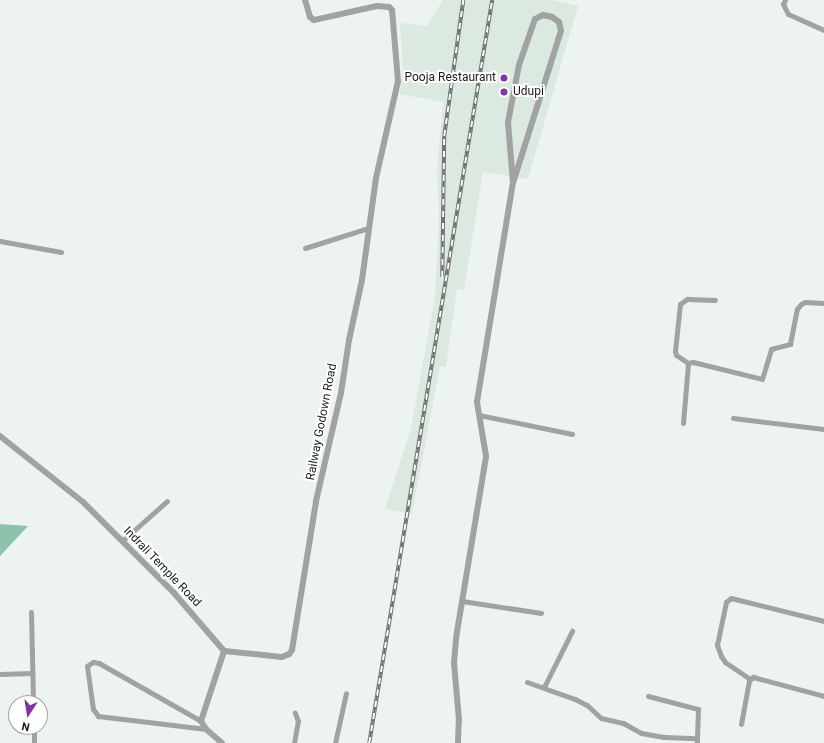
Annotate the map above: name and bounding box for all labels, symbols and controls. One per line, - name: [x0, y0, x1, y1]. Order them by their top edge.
- place label: Pooja Restaurant: [405, 71, 496, 85]
- marker: Pooja Restaurant: [499, 73, 509, 83]
- place label: Udupi: [513, 85, 544, 99]
- marker: Udupi: [498, 86, 510, 98]
- street label: Railway Godown Road: [304, 362, 340, 482]
- street label: Indrali Temple Road: [120, 524, 204, 610]
- north arrow: [8, 695, 48, 735]
- text: N: [20, 719, 31, 733]

